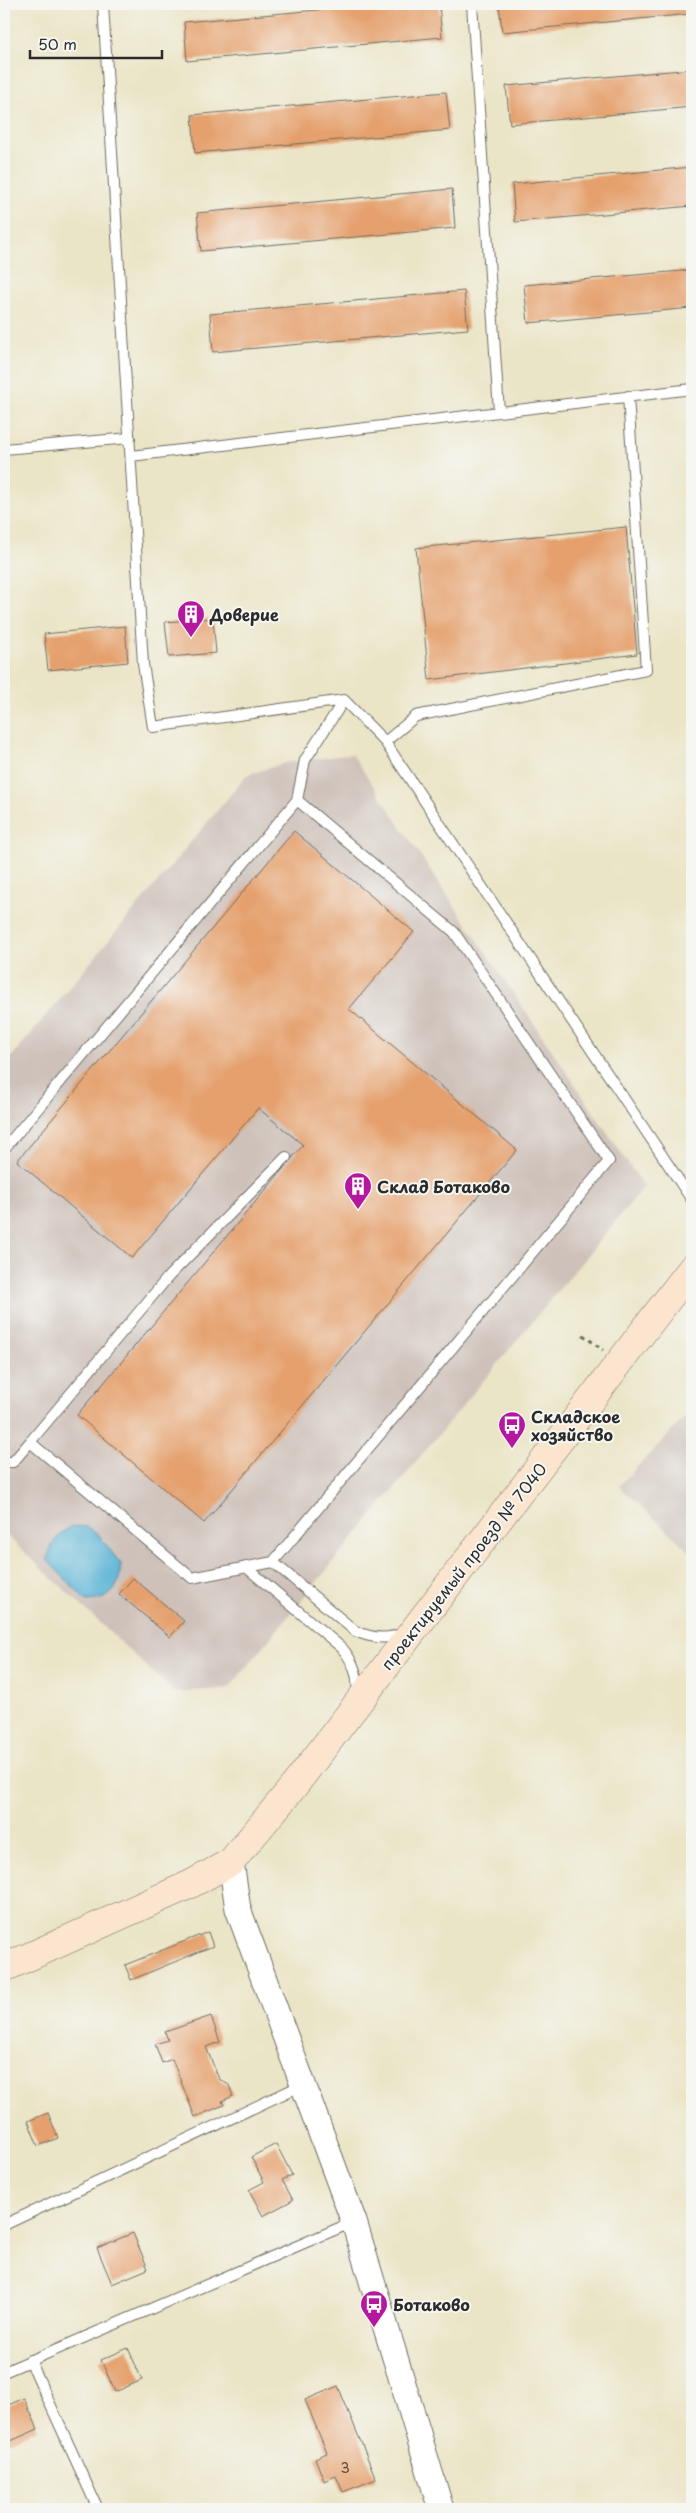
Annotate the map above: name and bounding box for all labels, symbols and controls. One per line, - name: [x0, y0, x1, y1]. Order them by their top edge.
- scale bar: [30, 28, 162, 60]
- text: 50 m: [38, 32, 77, 55]
- building icon: Доверие: [176, 599, 206, 638]
- place label: Доверие: [209, 602, 279, 626]
- building icon: Склад Ботаково: [343, 1171, 373, 1210]
- place label: Склад Ботаково: [377, 1174, 510, 1198]
- place label: Складское хозяйство: [531, 1404, 620, 1446]
- bus stop icon: Складское хозяйство: [497, 1410, 527, 1449]
- street label: проектируемый проезд № 7040: [374, 1457, 552, 1675]
- bus stop icon: Ботаково: [359, 2289, 389, 2328]
- place label: Ботаково: [393, 2292, 470, 2316]
- house number: 3: [340, 2457, 350, 2478]

